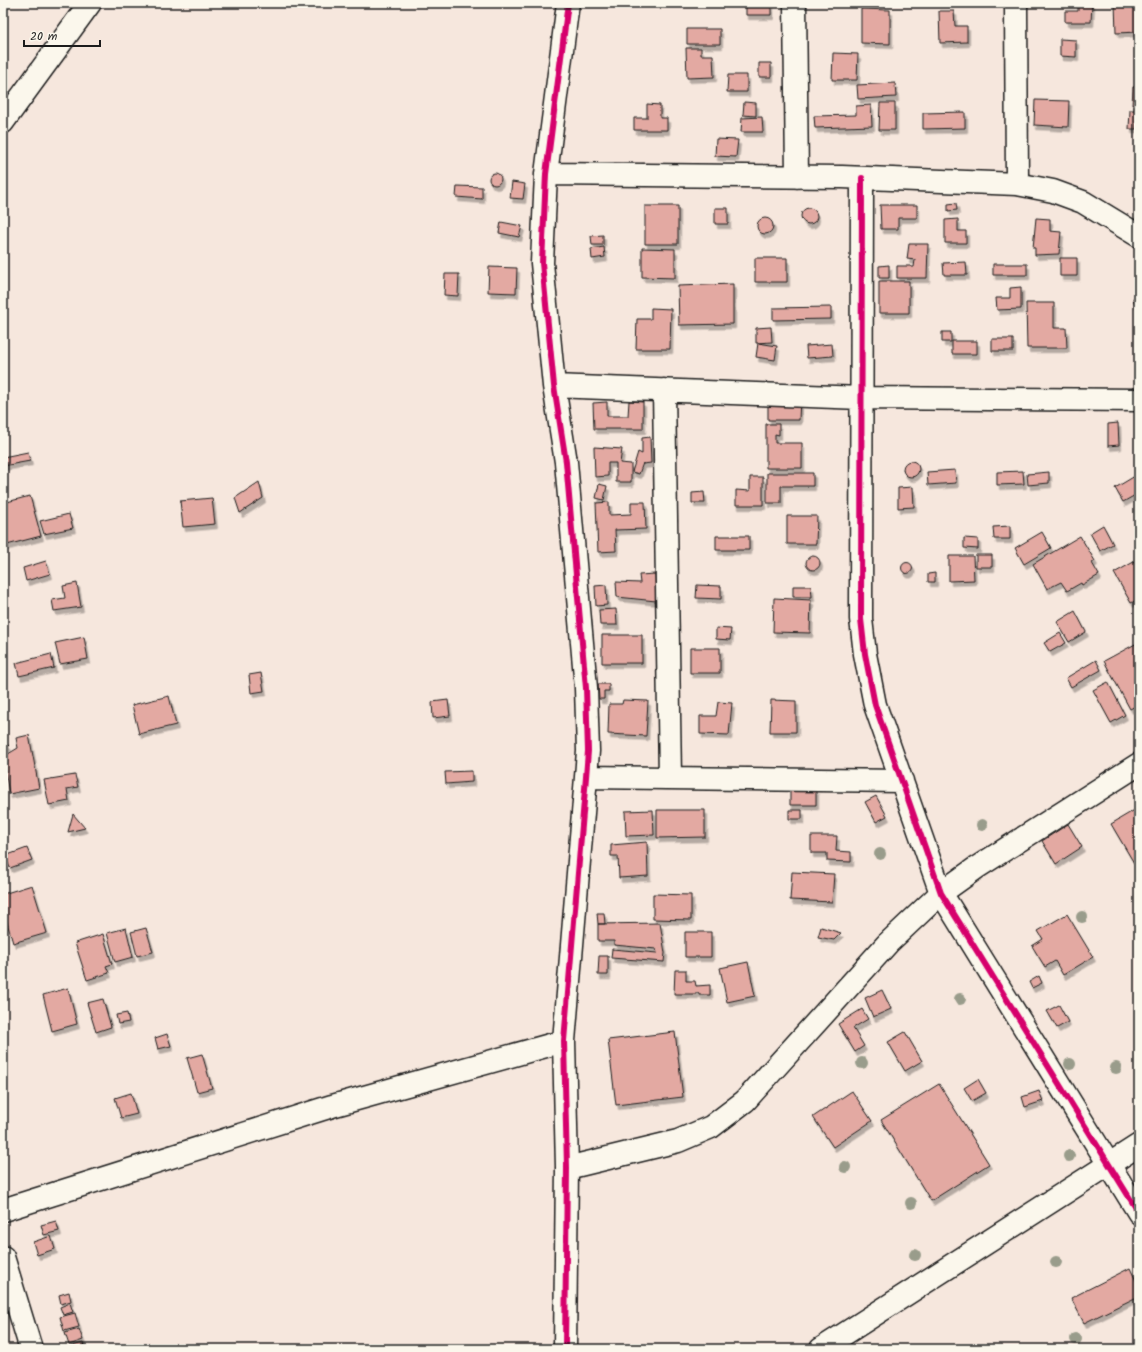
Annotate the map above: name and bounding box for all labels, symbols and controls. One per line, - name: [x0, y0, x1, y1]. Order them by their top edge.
- scale bar: [24, 22, 100, 48]
- text: 20 m: [30, 27, 58, 46]

